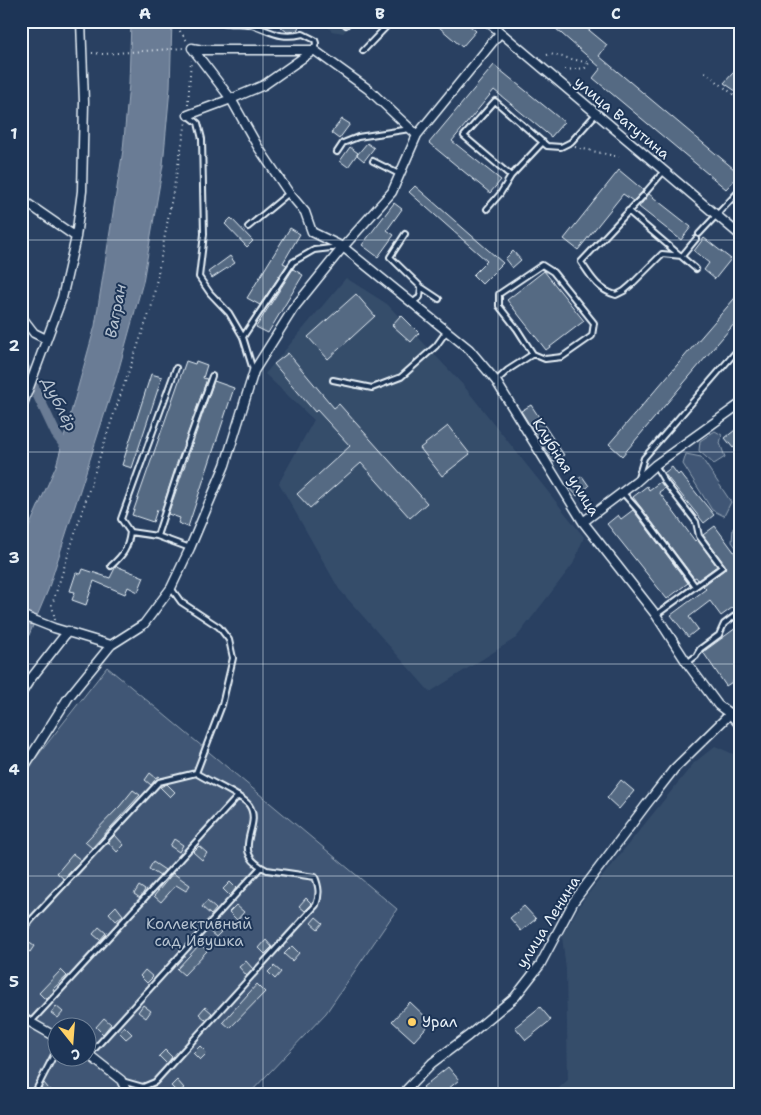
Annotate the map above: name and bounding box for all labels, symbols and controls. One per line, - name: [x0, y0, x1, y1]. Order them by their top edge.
- text: A: [139, 3, 151, 24]
- text: B: [375, 3, 385, 24]
- text: C: [611, 3, 621, 24]
- street label: улица Ватутина: [570, 72, 674, 164]
- text: 1: [10, 123, 18, 144]
- water label: Вагран: [100, 282, 131, 340]
- text: 2: [8, 335, 20, 356]
- water label: Дублёр: [37, 373, 82, 435]
- street label: Клубная улица: [528, 414, 605, 520]
- text: 3: [8, 547, 20, 568]
- text: 4: [8, 759, 20, 780]
- street label: улица Ленина: [512, 871, 585, 972]
- park label: Коллективный сад Ивушка: [146, 914, 252, 951]
- text: 5: [9, 971, 19, 992]
- place label: Урал: [422, 1012, 458, 1032]
- marker: Урал: [406, 1016, 418, 1028]
- north arrow: [48, 1018, 98, 1068]
- text: С: [69, 1045, 83, 1064]

